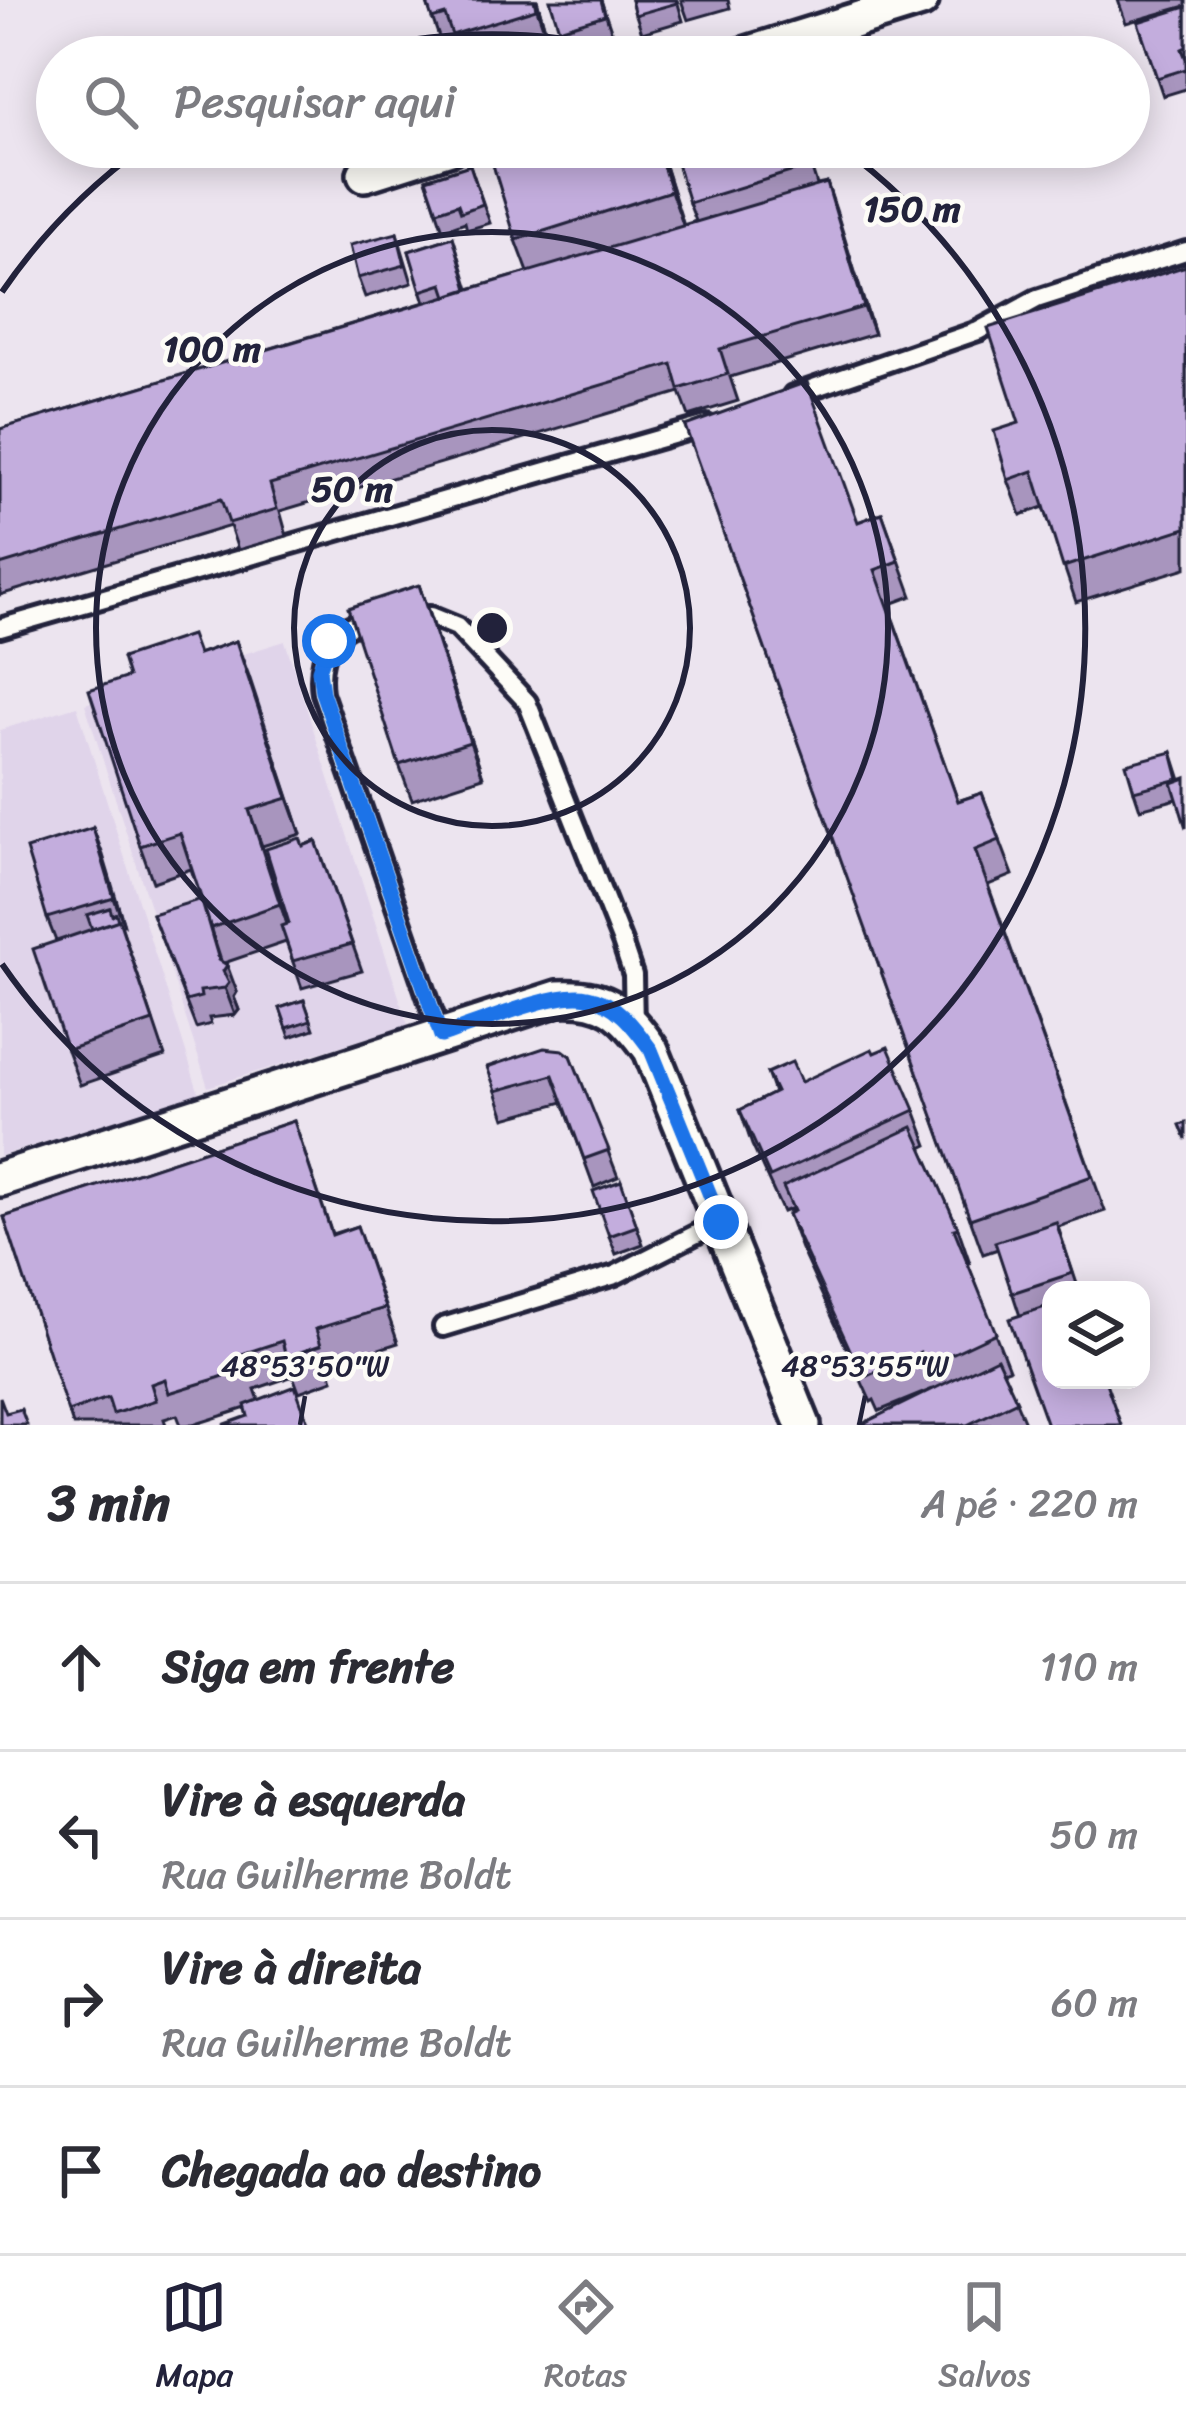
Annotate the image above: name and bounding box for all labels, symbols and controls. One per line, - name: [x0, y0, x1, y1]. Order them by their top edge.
- search box: [36, 36, 1150, 168]
- text: Pesquisar aqui: [174, 62, 456, 142]
- icon: search: [78, 69, 144, 135]
- text: 150 m: [863, 177, 961, 241]
- text: 100 m: [163, 317, 261, 381]
- text: 50 m: [311, 457, 393, 521]
- centre of rings: [471, 607, 513, 649]
- route start: [302, 614, 356, 668]
- route end: [694, 1195, 748, 1249]
- map controls: [1042, 1281, 1150, 1389]
- button: layers: [1042, 1281, 1150, 1389]
- text: 48°53'50"W: [221, 1339, 390, 1393]
- text: 48°53'55"W: [781, 1339, 950, 1393]
- text: 3 min: [48, 1458, 170, 1548]
- text: A pé · 220 m: [921, 1469, 1138, 1538]
- text: Siga em frente: [162, 1627, 454, 1707]
- text: 110 m: [1040, 1632, 1138, 1701]
- icon: ahead: [48, 1634, 114, 1700]
- text: Vire à esquerda: [162, 1760, 465, 1840]
- text: 50 m: [1049, 1800, 1138, 1869]
- icon: left: [48, 1802, 114, 1868]
- text: Rua Guilherme Boldt: [162, 1840, 512, 1909]
- text: Vire à direita: [162, 1928, 421, 2008]
- text: 60 m: [1051, 1968, 1138, 2037]
- icon: right: [48, 1970, 114, 2036]
- text: Rua Guilherme Boldt: [162, 2008, 512, 2077]
- text: Chegada ao destino: [162, 2131, 541, 2211]
- icon: arrive: [48, 2138, 114, 2204]
- tab: Mapa: [156, 2274, 233, 2404]
- tab: Rotas: [544, 2274, 627, 2404]
- tab: Salvos: [938, 2274, 1030, 2404]

